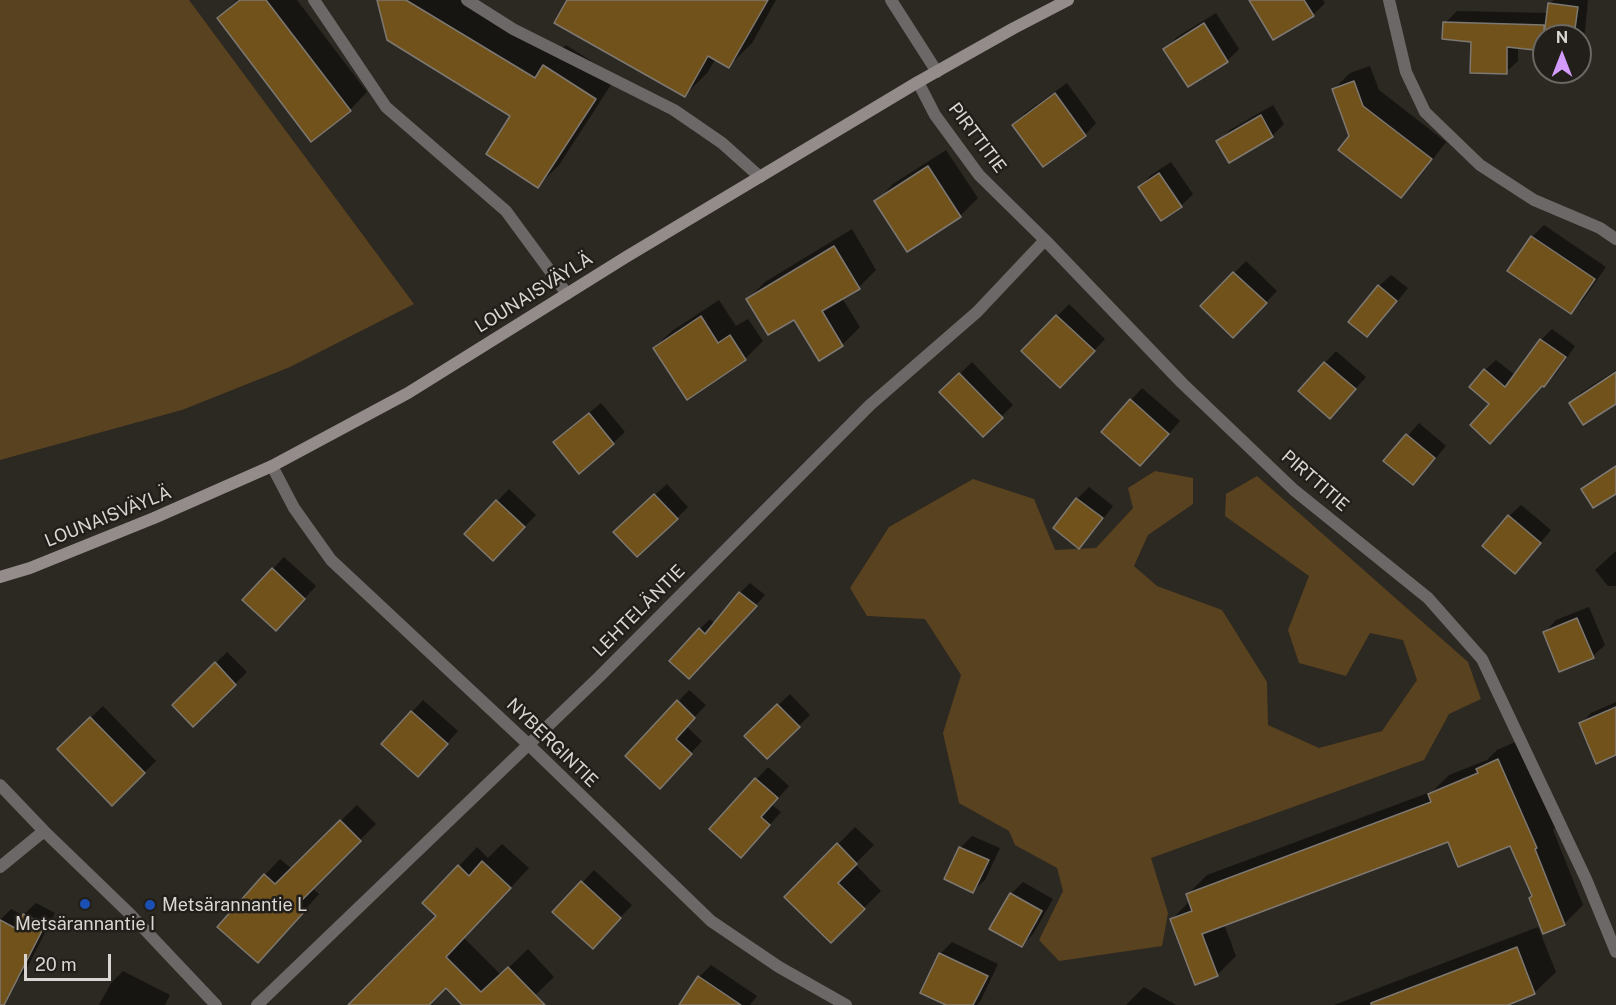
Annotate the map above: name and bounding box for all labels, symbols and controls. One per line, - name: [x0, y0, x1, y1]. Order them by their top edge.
- north arrow: [1532, 24, 1592, 84]
- text: N: [1556, 28, 1568, 47]
- street label: PIRTTITIE: [944, 99, 1010, 177]
- street label: LOUNAISVÄYLÄ: [471, 248, 597, 338]
- street label: PIRTTITIE: [1277, 446, 1353, 516]
- street label: LOUNAISVÄYLÄ: [42, 482, 174, 552]
- street label: LEHTELÄNTIE: [588, 560, 690, 662]
- street label: NYBERGINTIE: [502, 694, 602, 792]
- place label: Metsärannantie L: [162, 894, 307, 916]
- marker: Metsärannantie I: [78, 897, 92, 911]
- marker: Metsärannantie L: [143, 898, 157, 912]
- place label: Metsärannantie I: [15, 913, 155, 935]
- scale bar: [27, 942, 114, 980]
- text: 20 m: [35, 954, 77, 975]

